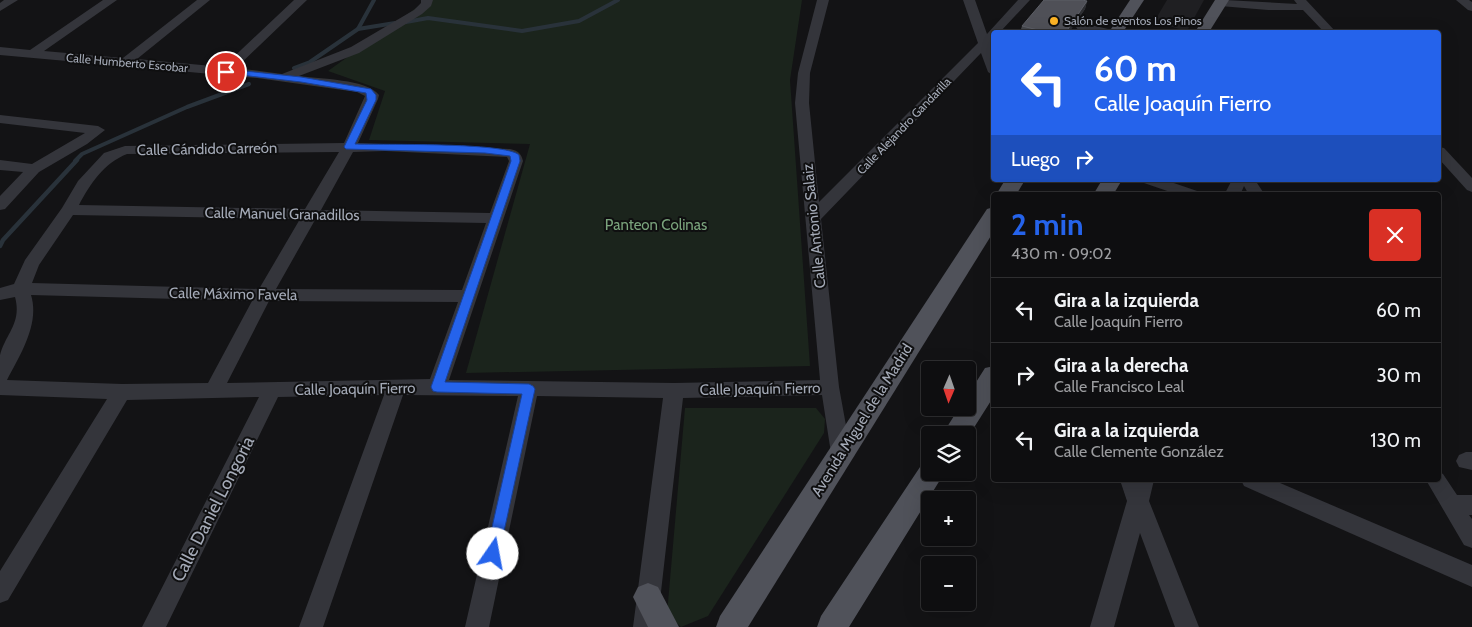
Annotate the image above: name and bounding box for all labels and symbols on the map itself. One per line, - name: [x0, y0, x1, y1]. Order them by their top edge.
- place label: Salón de eventos Los Pinos: [1064, 13, 1202, 28]
- marker: Salón de eventos Los Pinos: [1048, 15, 1060, 27]
- street label: Calle Humberto Escobar: [65, 50, 189, 75]
- pin: [205, 51, 247, 93]
- street label: Calle Alejandro Gandarilla: [853, 74, 954, 177]
- street label: Calle Cándido Carreón: [136, 139, 278, 159]
- street label: Calle Antonio Salaiz: [798, 163, 830, 289]
- street label: Calle Manuel Granadillos: [204, 204, 360, 224]
- park label: Panteon Colinas: [605, 216, 707, 234]
- street label: Calle Máximo Favela: [169, 284, 298, 304]
- street label: Avenida Miguel de la Madrid: [808, 340, 916, 500]
- north arrow: [921, 361, 976, 416]
- street label: Calle Joaquín Fierro: [294, 379, 416, 399]
- street label: Calle Joaquín Fierro: [699, 379, 821, 399]
- street label: Calle Daniel Longoria: [167, 432, 259, 585]
- position arrow: [466, 527, 518, 579]

